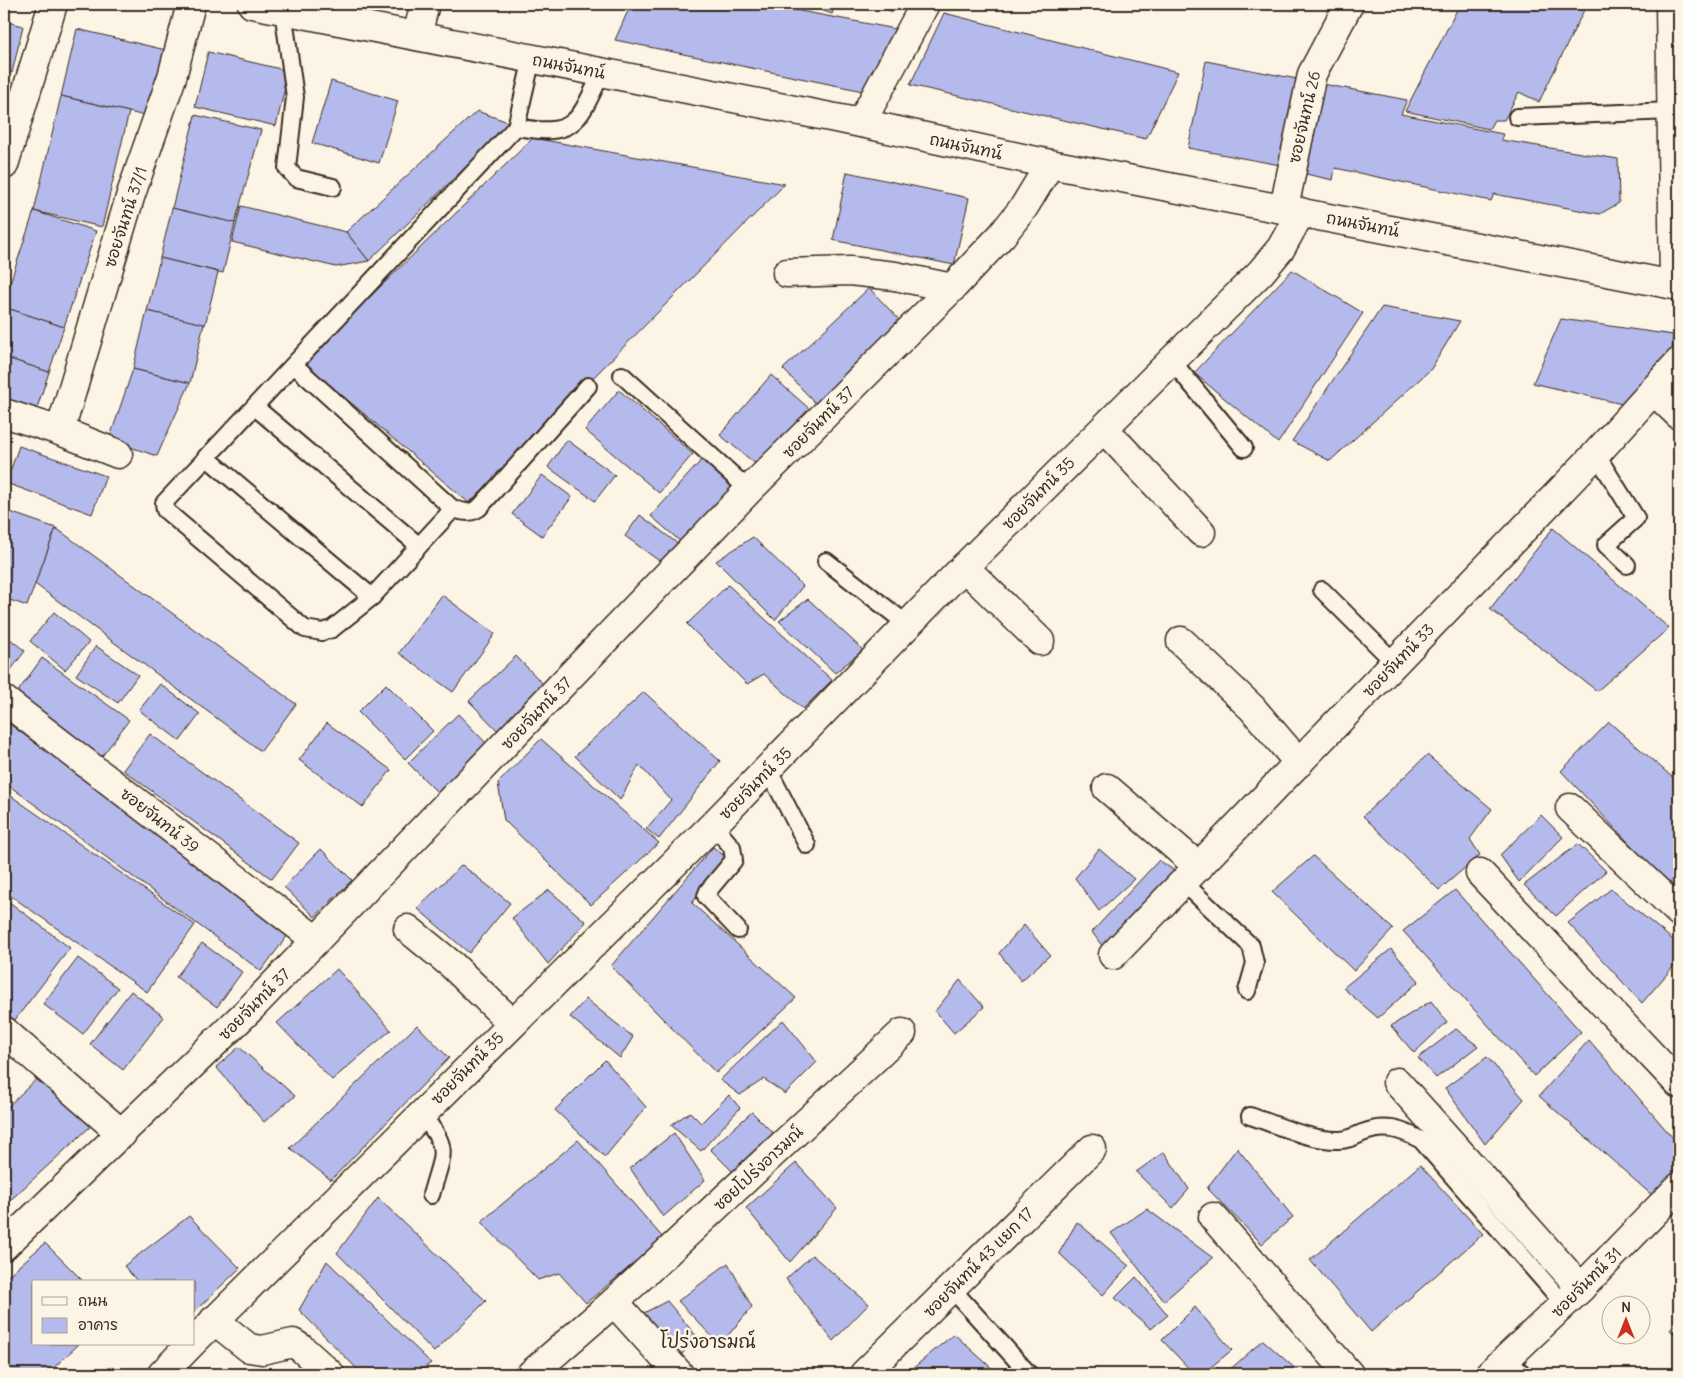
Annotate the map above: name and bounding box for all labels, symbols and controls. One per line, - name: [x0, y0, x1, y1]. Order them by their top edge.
- street label: ถนนจันทน์: [531, 48, 608, 83]
- street label: ซอยจันทน์ 26: [1283, 69, 1324, 165]
- street label: ถนนจันทน์: [928, 128, 1005, 164]
- street label: ซอยจันทน์ 37/1: [98, 164, 151, 270]
- street label: ถนนจันทน์: [1325, 206, 1402, 241]
- street label: ซอยจันทน์ 37: [777, 381, 858, 462]
- street label: ซอยจันทน์ 35: [997, 452, 1078, 533]
- street label: ซอยจันทน์ 33: [1357, 618, 1438, 701]
- street label: ซอยจันทน์ 37: [496, 672, 576, 753]
- street label: ซอยจันทน์ 35: [714, 742, 795, 823]
- street label: ซอยจันทน์ 39: [117, 782, 204, 857]
- street label: ซอยจันทน์ 37: [213, 963, 294, 1044]
- street label: ซอยจันทน์ 35: [426, 1027, 507, 1108]
- street label: ซอยโปร่งอารมณ์: [708, 1121, 807, 1215]
- street label: ซอยจันทน์ 43 แยก 17: [918, 1202, 1037, 1321]
- street label: ซอยจันทน์ 31: [1546, 1242, 1625, 1321]
- legend: [32, 1280, 195, 1346]
- text: ถนน: [78, 1291, 107, 1310]
- north arrow: [1600, 1296, 1650, 1346]
- text: N: [1621, 1298, 1631, 1316]
- text: อาคาร: [78, 1315, 118, 1334]
- district label: โปร่งอารมณ์: [660, 1329, 756, 1353]

